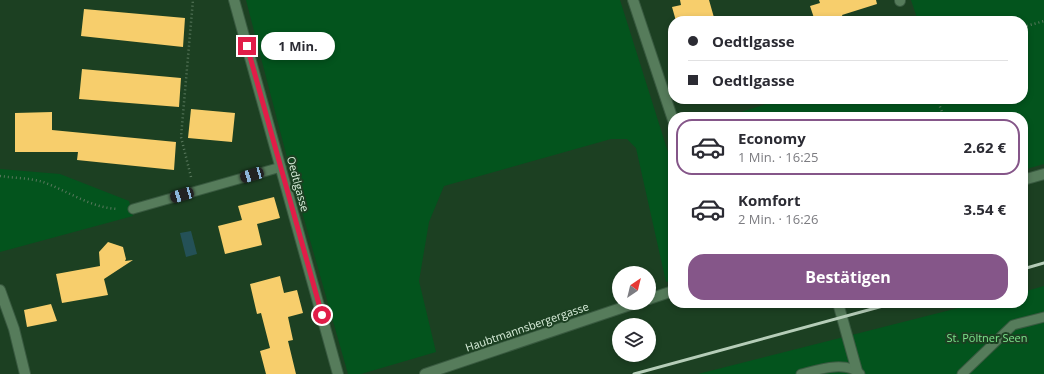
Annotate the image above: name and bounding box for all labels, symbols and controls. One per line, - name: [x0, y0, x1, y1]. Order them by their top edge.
- text: Oedtlgasse: [712, 31, 795, 51]
- callout: 1 Min.: [261, 32, 335, 60]
- route end: [238, 37, 256, 55]
- text: 1 Min.: [278, 37, 318, 55]
- text: Oedtlgasse: [712, 70, 795, 90]
- text: Economy: [738, 128, 806, 148]
- icon: car: [690, 129, 726, 165]
- text: 2.62 €: [964, 137, 1006, 157]
- text: 1 Min. · 16:25: [738, 148, 819, 166]
- street label: Oedtlgasse: [284, 154, 313, 213]
- car: [239, 166, 265, 184]
- car: [169, 186, 195, 204]
- text: Komfort: [738, 190, 800, 210]
- icon: car: [690, 191, 726, 227]
- text: 3.54 €: [964, 199, 1006, 219]
- text: 2 Min. · 16:26: [738, 210, 819, 228]
- button: Bestätigen: [688, 254, 1008, 300]
- north arrow: [612, 266, 656, 310]
- map controls: [612, 266, 656, 362]
- street label: Haubtmannsbergergasse: [463, 298, 590, 355]
- route start: [313, 306, 331, 324]
- button: layers: [612, 318, 656, 362]
- park label: St. Pöltner Seen: [946, 330, 1028, 345]

